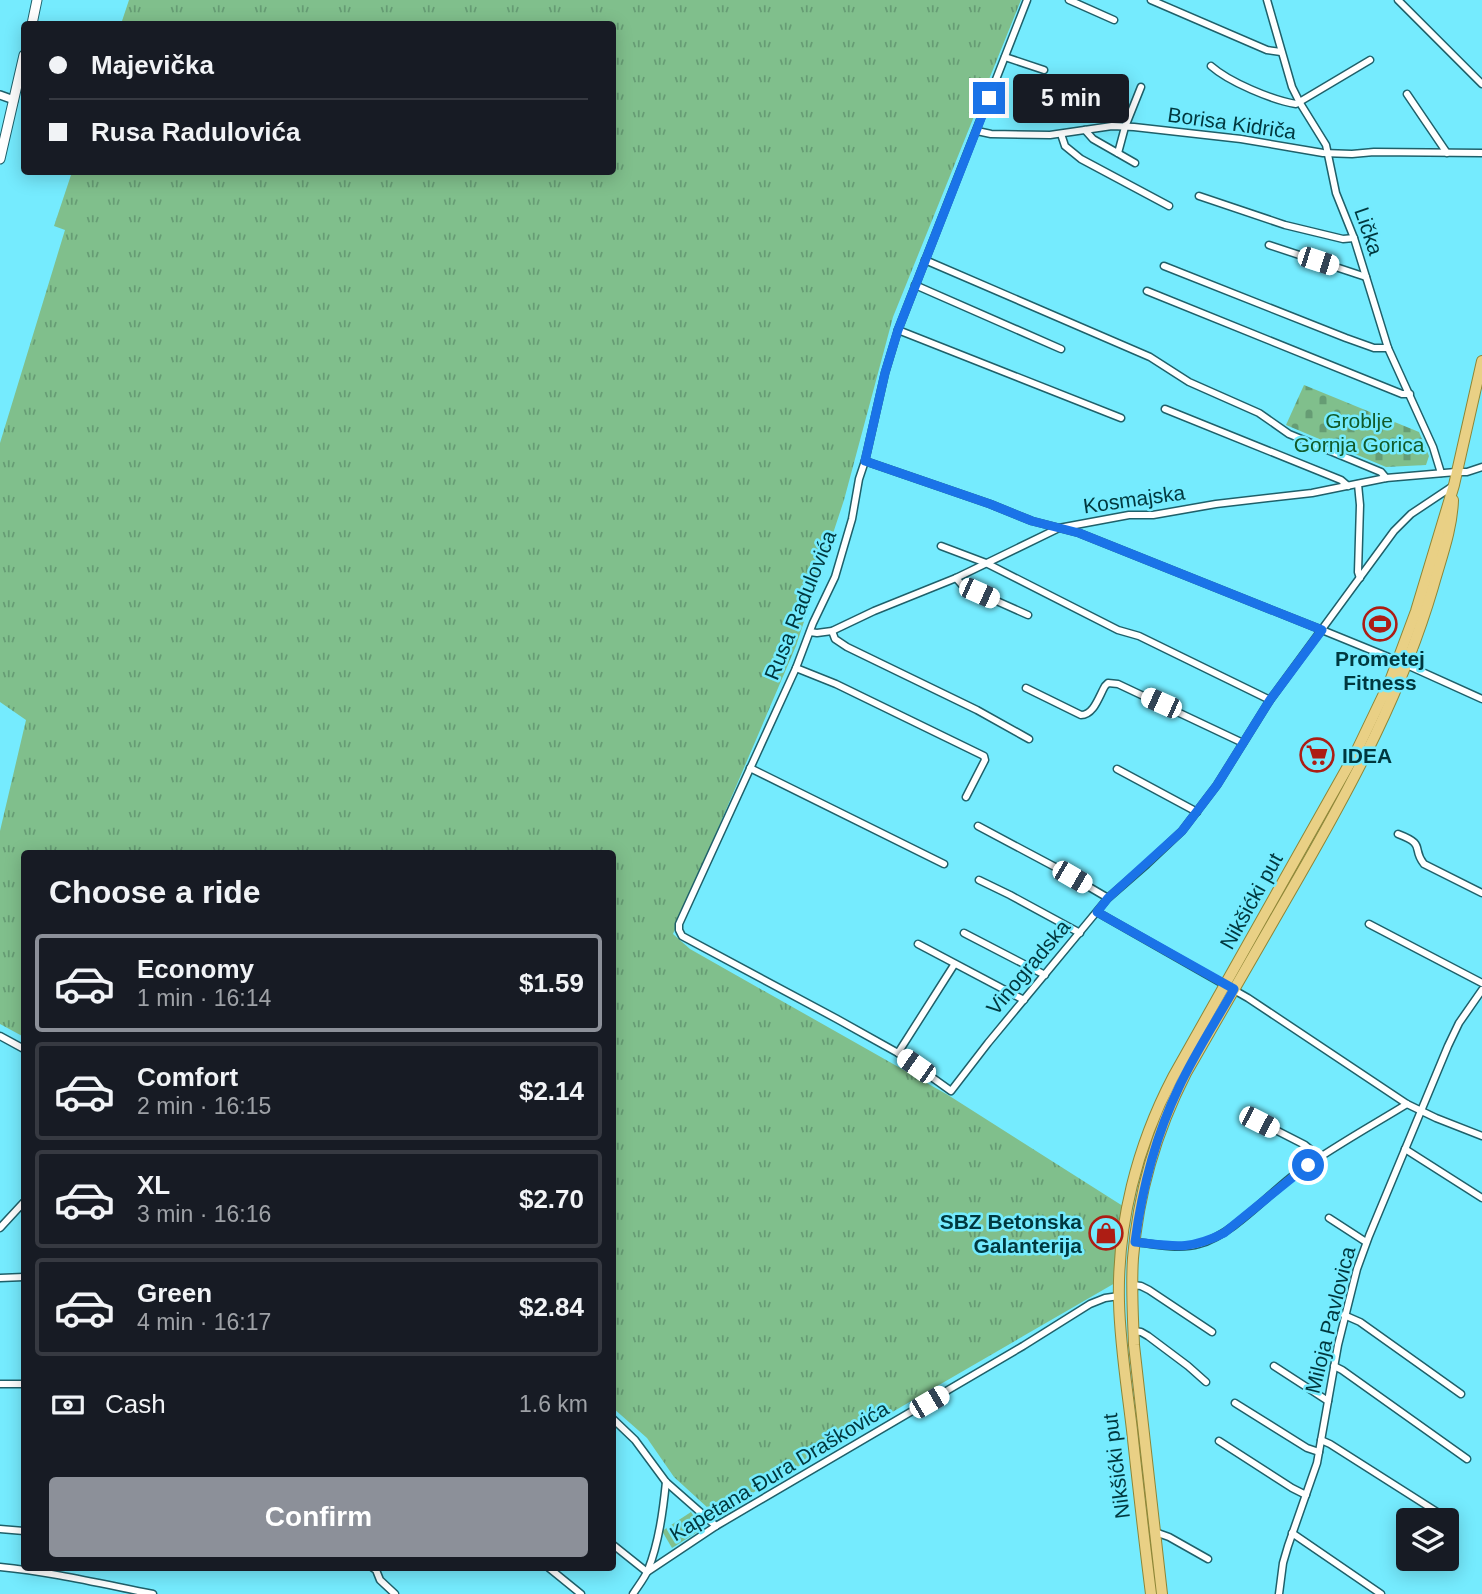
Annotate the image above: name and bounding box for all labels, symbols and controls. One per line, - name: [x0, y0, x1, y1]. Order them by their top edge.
- text: Majevička: [91, 50, 214, 80]
- callout: 5 min: [1014, 74, 1129, 122]
- route end: [973, 82, 1005, 114]
- text: 5 min: [1041, 85, 1101, 111]
- street label: Borisa Kidriča: [1166, 103, 1298, 143]
- text: Rusa Radulovića: [91, 117, 301, 147]
- street label: Lička: [1350, 204, 1388, 258]
- car: [1295, 245, 1342, 277]
- park label: Groblje Gornja Gorica: [1294, 409, 1425, 456]
- street label: Kosmajska: [1082, 480, 1187, 518]
- street label: Rusa Radulovića: [760, 527, 841, 683]
- car: [956, 575, 1003, 611]
- sports icon: Prometej Fitness: [1361, 605, 1399, 643]
- place label: Prometej Fitness: [1335, 647, 1425, 694]
- car: [1138, 685, 1185, 721]
- supermarket icon: IDEA: [1298, 736, 1336, 774]
- place label: IDEA: [1342, 744, 1392, 767]
- street label: Nikšićki put: [1215, 849, 1287, 953]
- car: [1049, 857, 1096, 897]
- text: Choose a ride: [49, 874, 261, 910]
- street label: Vinogradska: [982, 915, 1074, 1019]
- icon: car: [53, 952, 116, 1015]
- text: Economy: [137, 954, 254, 984]
- text: $1.59: [519, 968, 584, 998]
- text: 1 min · 16:14: [137, 985, 271, 1011]
- car: [893, 1045, 940, 1087]
- icon: car: [53, 1060, 116, 1123]
- text: Comfort: [137, 1062, 238, 1092]
- text: $2.14: [519, 1076, 584, 1106]
- text: 2 min · 16:15: [137, 1093, 271, 1119]
- car: [1236, 1103, 1283, 1141]
- route start: [1292, 1149, 1324, 1181]
- icon: car: [53, 1168, 116, 1231]
- text: XL: [137, 1170, 170, 1200]
- text: $2.70: [519, 1184, 584, 1214]
- text: 3 min · 16:16: [137, 1201, 271, 1227]
- place label: SBZ Betonska Galanterija: [940, 1210, 1082, 1257]
- shop icon: SBZ Betonska Galanterija: [1087, 1214, 1125, 1252]
- street label: Miloja Pavlovica: [1301, 1244, 1359, 1396]
- icon: car: [53, 1276, 116, 1339]
- text: Green: [137, 1278, 212, 1308]
- text: $2.84: [519, 1292, 584, 1322]
- text: 4 min · 16:17: [137, 1309, 271, 1335]
- car: [906, 1382, 953, 1422]
- icon: cash: [49, 1386, 87, 1424]
- text: Cash: [105, 1389, 166, 1419]
- text: 1.6 km: [519, 1391, 588, 1417]
- street label: Kapetana Đura Draškovića: [666, 1396, 893, 1545]
- street label: Nikšićki put: [1098, 1412, 1134, 1520]
- button: Confirm: [49, 1477, 588, 1557]
- map controls: [1396, 1508, 1459, 1571]
- button: layers: [1396, 1508, 1459, 1571]

